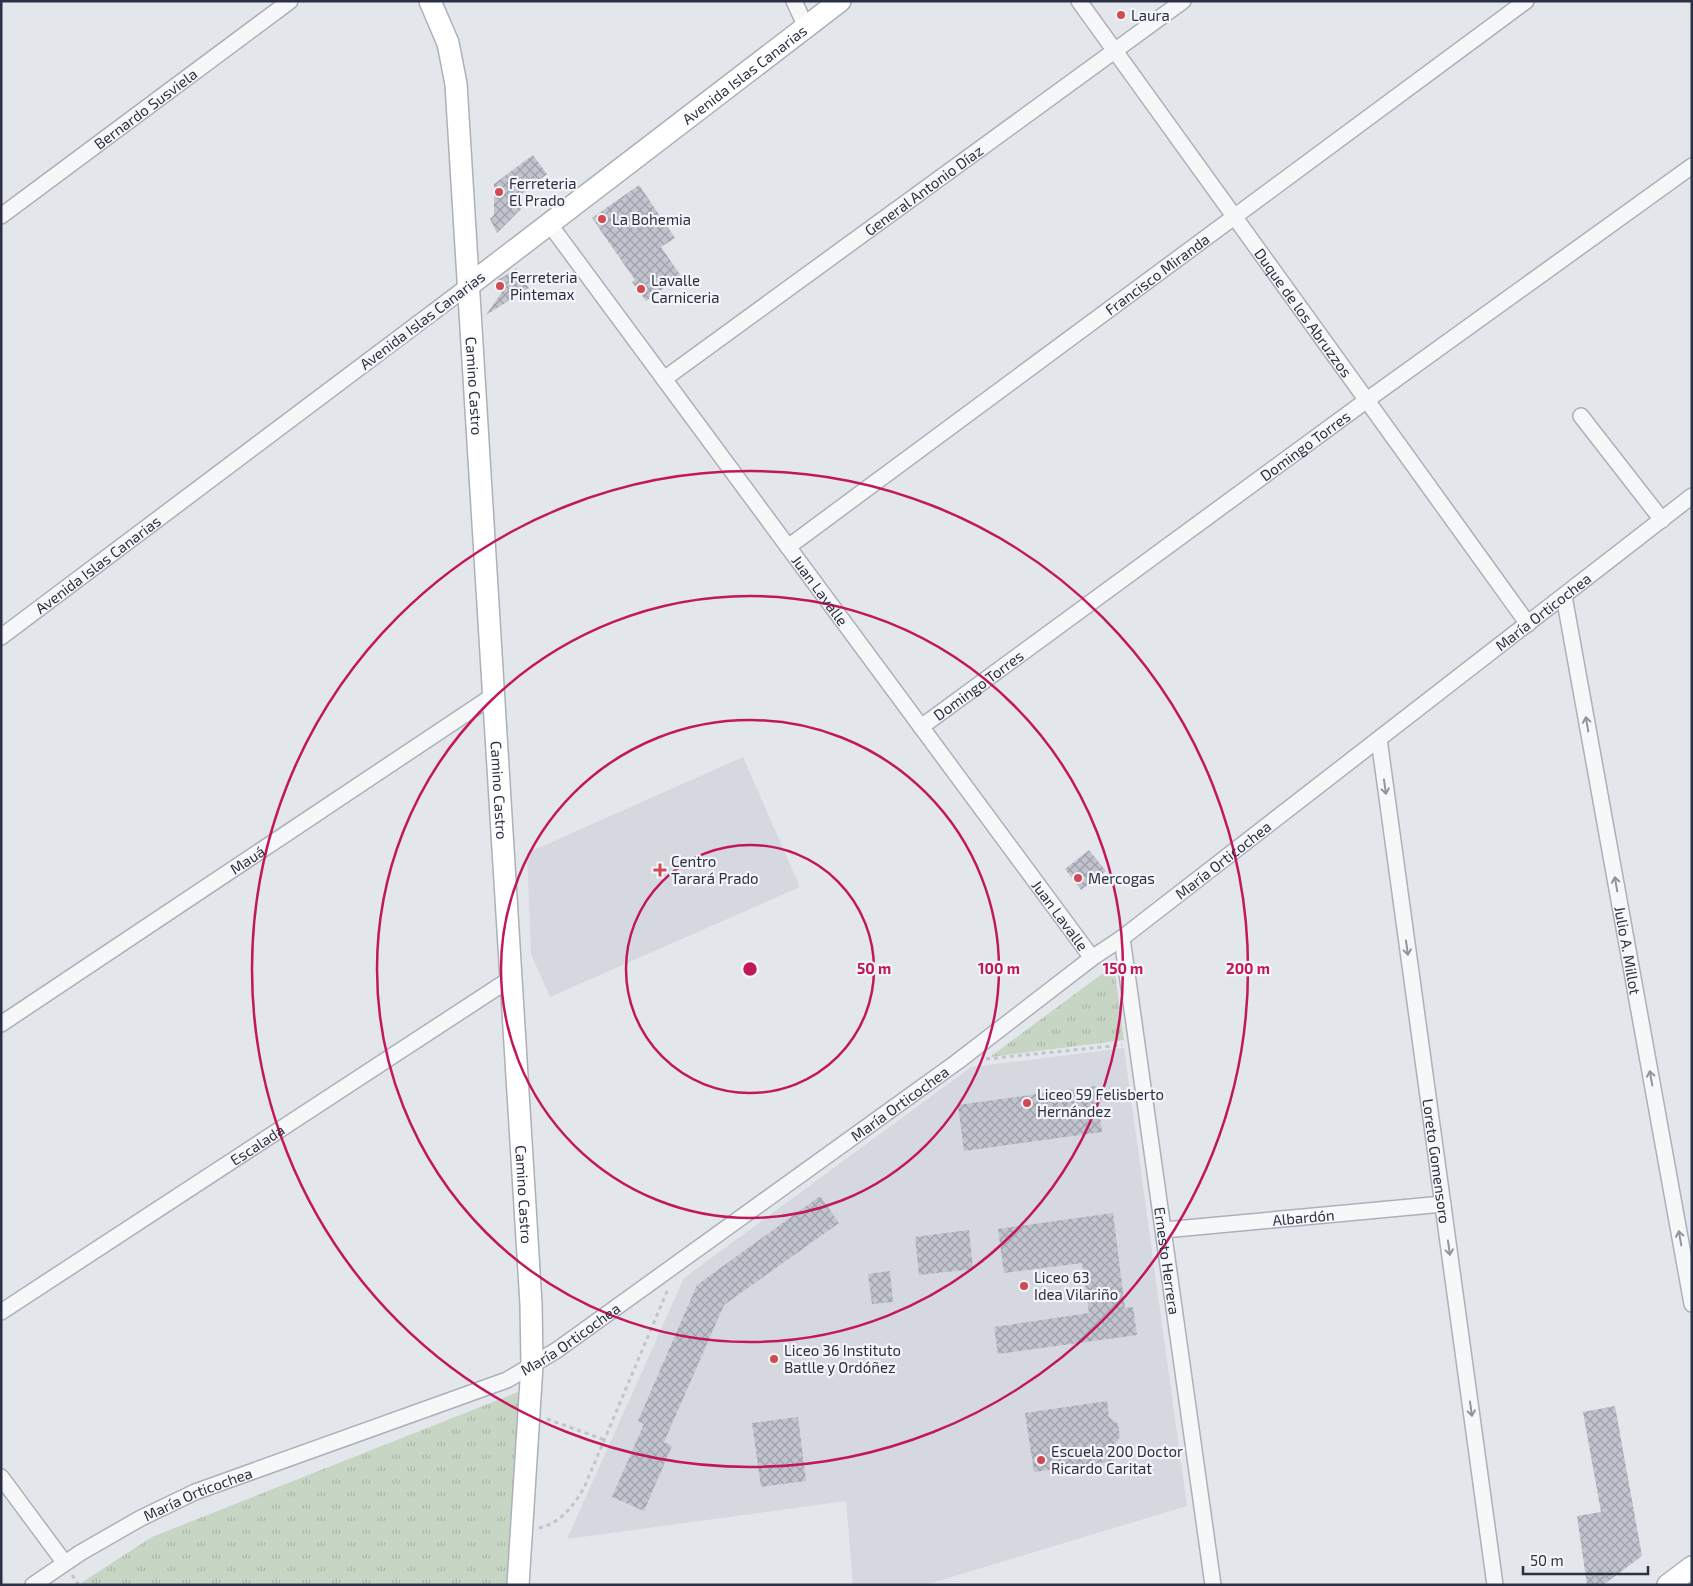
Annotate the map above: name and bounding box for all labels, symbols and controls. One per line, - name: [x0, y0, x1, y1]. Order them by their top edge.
- place label: Laura: [1131, 6, 1170, 24]
- marker: Laura: [1115, 9, 1127, 21]
- street label: Avenida Islas Canarias: [678, 21, 810, 128]
- street label: Bernardo Susviela: [90, 64, 200, 153]
- street label: General Antonio Díaz: [861, 141, 986, 239]
- place label: Ferreteria El Prado: [509, 174, 577, 209]
- marker: Ferreteria El Prado: [493, 186, 505, 198]
- place label: La Bohemia: [612, 210, 691, 228]
- marker: La Bohemia: [596, 213, 608, 225]
- street label: Francisco Miranda: [1101, 229, 1213, 319]
- street label: Duque de los Abruzzos: [1251, 245, 1356, 381]
- street label: Avenida Islas Canarias: [356, 267, 488, 373]
- place label: Ferreteria Pintemax: [510, 268, 578, 303]
- place label: Lavalle Carniceria: [651, 271, 719, 306]
- marker: Ferreteria Pintemax: [494, 280, 506, 292]
- marker: Lavalle Carniceria: [635, 283, 647, 295]
- street label: Camino Castro: [463, 336, 487, 436]
- street label: Domingo Torres: [1256, 407, 1353, 484]
- street label: Avenida Islas Canarias: [31, 511, 164, 617]
- street label: Juan Lavalle: [788, 552, 852, 629]
- street label: María Orticochea: [1491, 569, 1594, 654]
- street label: Domingo Torres: [930, 646, 1027, 724]
- one-way arrow: [1582, 717, 1592, 733]
- street label: Camino Castro: [487, 740, 511, 840]
- one-way arrow: [1381, 779, 1391, 795]
- street label: María Orticochea: [1171, 817, 1274, 903]
- street label: Mauá: [226, 842, 268, 878]
- place label: Centro Tarará Prado: [671, 852, 759, 887]
- marker: Centro Tarará Prado: [653, 863, 667, 877]
- place label: Mercogas: [1088, 869, 1155, 887]
- marker: Mercogas: [1072, 872, 1084, 884]
- street label: Juan Lavalle: [1028, 876, 1092, 954]
- one-way arrow: [1611, 877, 1621, 893]
- street label: Julio A. Millot: [1611, 905, 1645, 996]
- one-way arrow: [1403, 940, 1413, 956]
- text: 50 m: [857, 959, 891, 977]
- text: 100 m: [978, 959, 1020, 977]
- text: 150 m: [1103, 959, 1143, 977]
- text: 200 m: [1226, 959, 1270, 977]
- centre of rings: [741, 960, 759, 978]
- street label: María Orticochea: [847, 1062, 952, 1145]
- one-way arrow: [1646, 1071, 1656, 1087]
- place label: Liceo 59 Felisberto Hernández: [1037, 1085, 1164, 1120]
- marker: Liceo 59 Felisberto Hernández: [1021, 1097, 1033, 1109]
- street label: Loreto Gomensoro: [1419, 1097, 1454, 1225]
- street label: Escalada: [227, 1120, 288, 1169]
- street label: Camino Castro: [512, 1145, 536, 1244]
- street label: Albardón: [1272, 1205, 1335, 1229]
- street label: Ernesto Herrera: [1151, 1206, 1184, 1316]
- one-way arrow: [1675, 1231, 1684, 1247]
- one-way arrow: [1444, 1239, 1454, 1255]
- place label: Liceo 63 Idea Vilariño: [1034, 1268, 1118, 1303]
- marker: Liceo 63 Idea Vilariño: [1018, 1280, 1030, 1292]
- street label: María Orticochea: [517, 1299, 623, 1379]
- place label: Liceo 36 Instituto Batlle y Ordóñez: [784, 1341, 901, 1376]
- marker: Liceo 36 Instituto Batlle y Ordóñez: [768, 1353, 780, 1365]
- one-way arrow: [1466, 1400, 1476, 1416]
- place label: Escuela 200 Doctor Ricardo Caritat: [1051, 1442, 1183, 1477]
- marker: Escuela 200 Doctor Ricardo Caritat: [1035, 1454, 1047, 1466]
- street label: María Orticochea: [140, 1463, 255, 1525]
- scale bar: [1523, 1544, 1648, 1576]
- text: 50 m: [1530, 1551, 1564, 1569]

